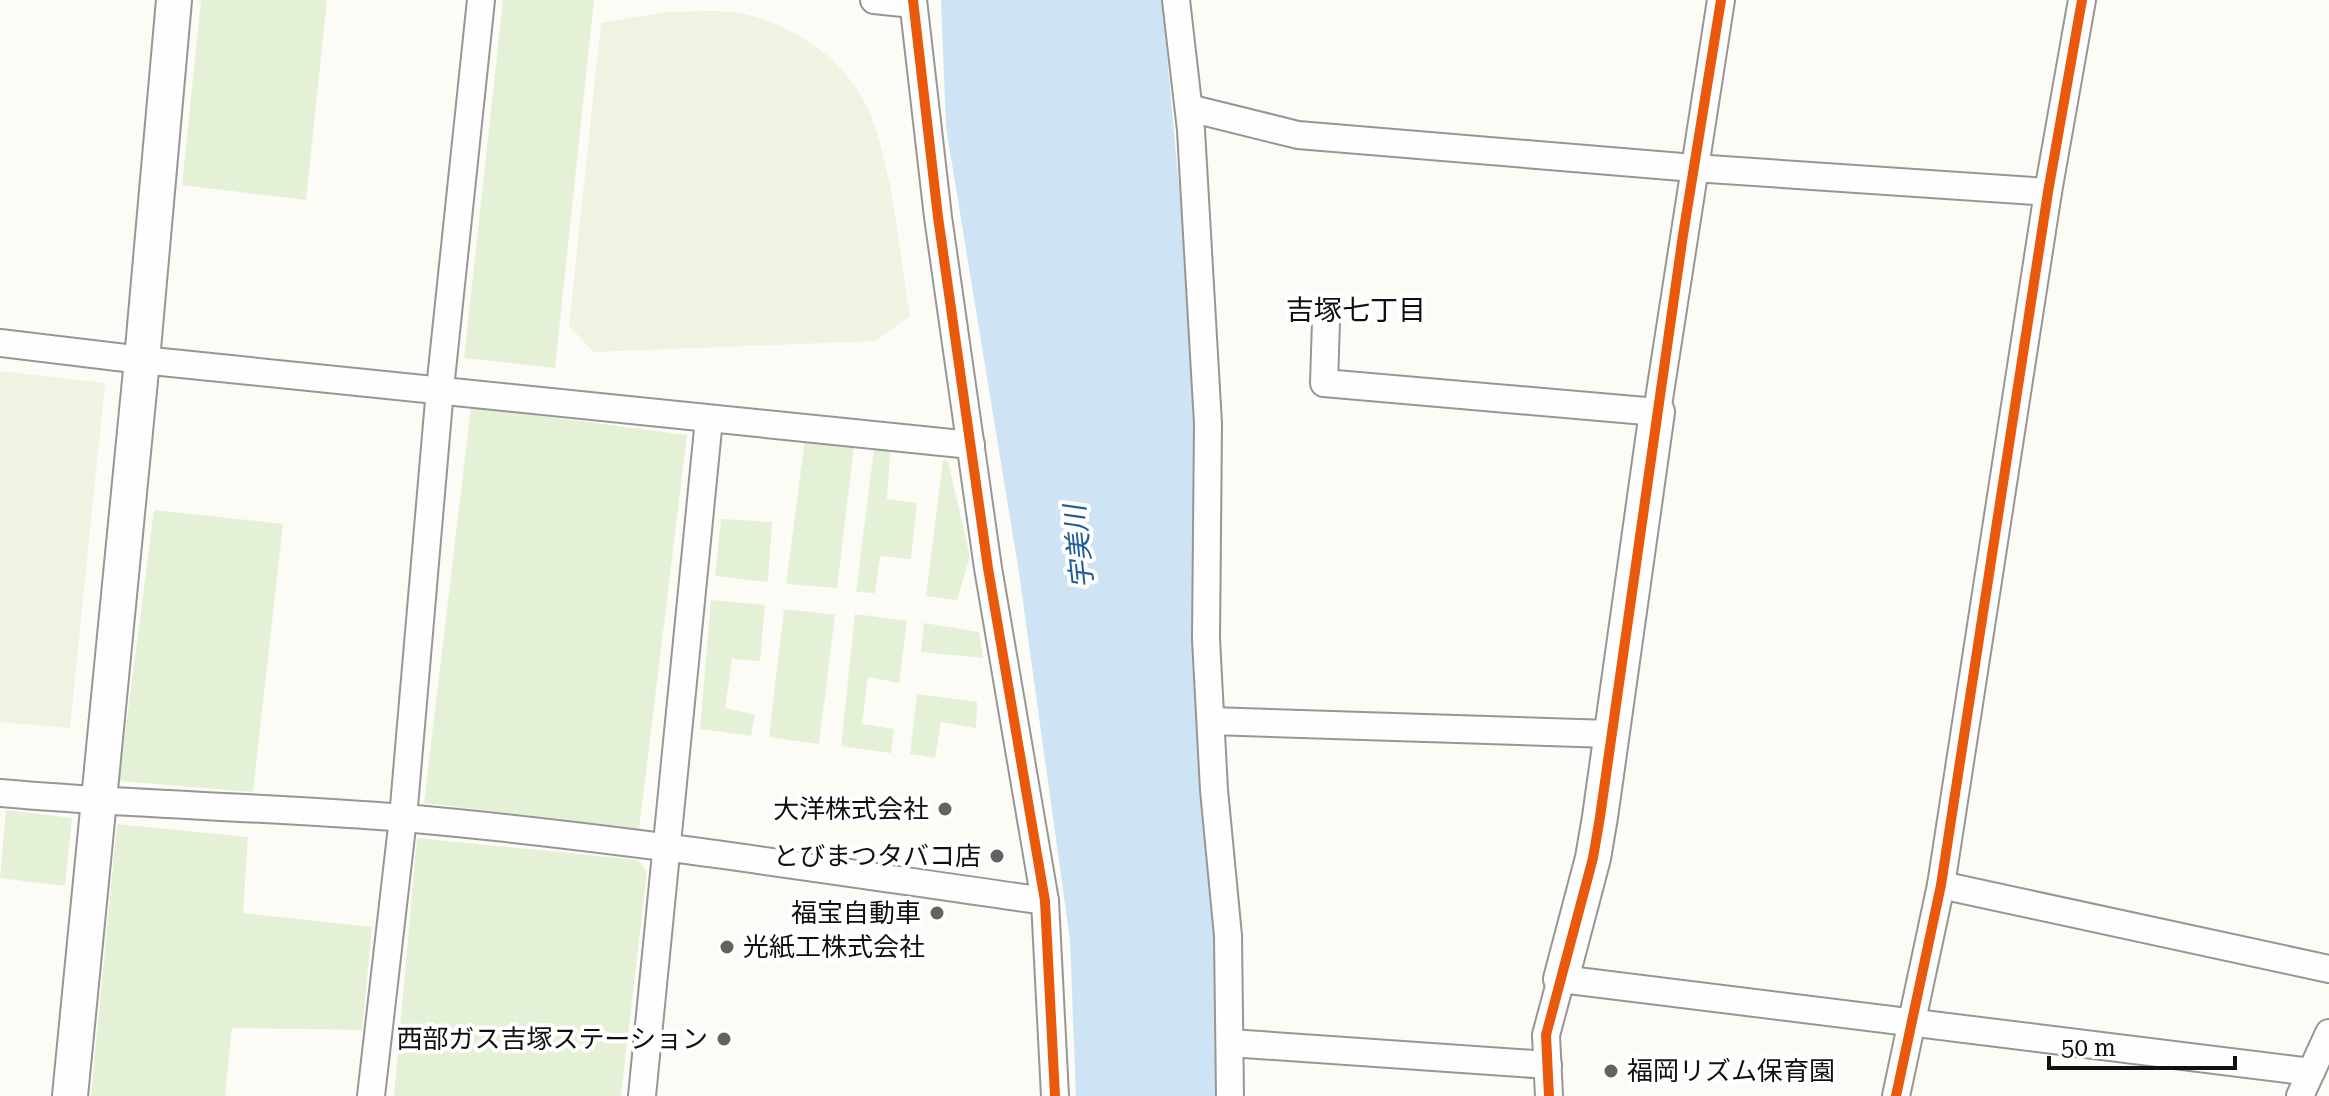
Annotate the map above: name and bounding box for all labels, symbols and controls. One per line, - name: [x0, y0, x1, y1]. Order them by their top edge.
- district label: 吉塚七丁目: [1286, 294, 1426, 327]
- water label: 宇美川: [1058, 501, 1100, 591]
- place label: 大洋株式会社: [773, 794, 929, 824]
- marker: 大洋株式会社: [936, 800, 954, 818]
- place label: とびまつタバコ店: [773, 841, 981, 871]
- marker: とびまつタバコ店: [988, 847, 1006, 865]
- place label: 福宝自動車: [791, 898, 921, 928]
- marker: 福宝自動車: [928, 904, 946, 922]
- place label: 光紙工株式会社: [743, 932, 925, 962]
- marker: 光紙工株式会社: [718, 938, 736, 956]
- scale bar: [2049, 1020, 2235, 1070]
- place label: 西部ガス吉塚ステーション: [397, 1024, 708, 1054]
- marker: 西部ガス吉塚ステーション: [715, 1030, 733, 1048]
- text: 50 m: [2061, 1034, 2116, 1062]
- place label: 福岡リズム保育園: [1627, 1056, 1835, 1086]
- marker: 福岡リズム保育園: [1602, 1062, 1620, 1080]

